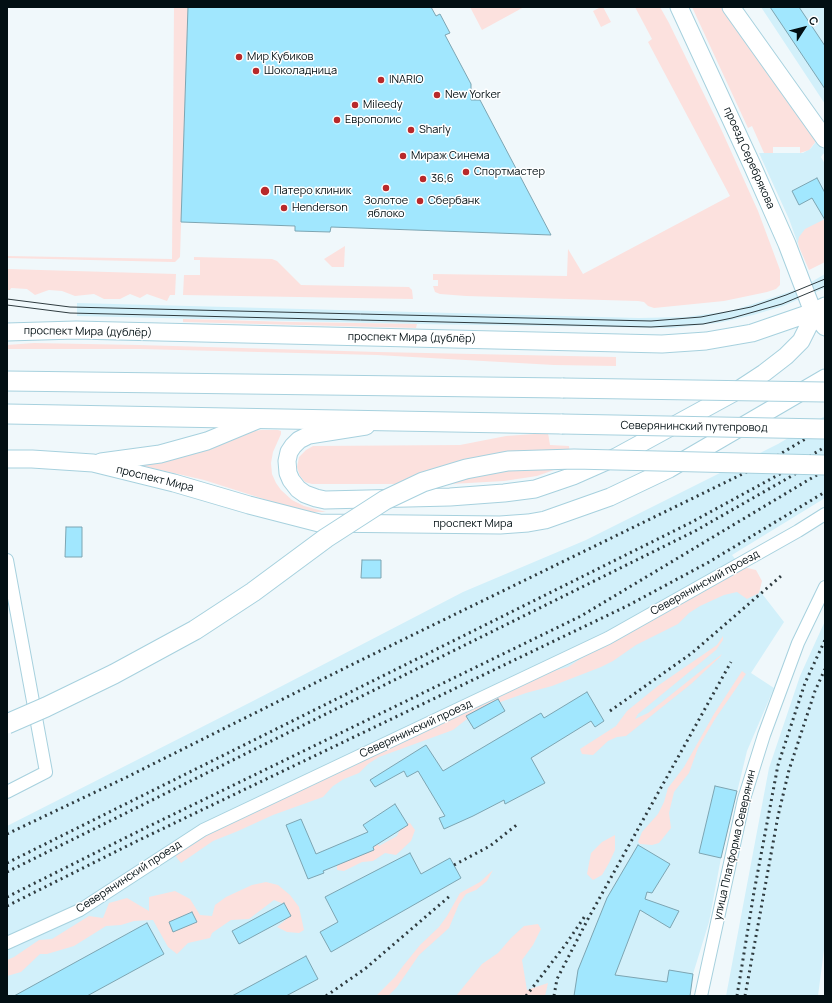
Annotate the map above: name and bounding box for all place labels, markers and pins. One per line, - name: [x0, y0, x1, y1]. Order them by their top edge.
- place label: Мир Кубиков: [247, 50, 313, 64]
- marker: Мир Кубиков: [234, 52, 244, 62]
- place label: Шоколадница: [264, 64, 337, 78]
- marker: Шоколадница: [251, 66, 261, 76]
- place label: INARIO: [389, 73, 424, 87]
- marker: INARIO: [376, 75, 386, 85]
- place label: New Yorker: [445, 88, 501, 102]
- marker: New Yorker: [432, 90, 442, 100]
- place label: Mileedy: [363, 98, 403, 112]
- marker: Mileedy: [350, 100, 360, 110]
- place label: Европолис: [345, 113, 402, 127]
- marker: Европолис: [332, 115, 342, 125]
- place label: Sharly: [419, 123, 451, 137]
- marker: Sharly: [406, 125, 416, 135]
- place label: Мираж Синема: [411, 149, 490, 163]
- marker: Мираж Синема: [398, 151, 408, 161]
- place label: Спортмастер: [474, 165, 545, 179]
- marker: Спортмастер: [461, 167, 471, 177]
- place label: 36,6: [431, 172, 454, 186]
- marker: 36,6: [418, 174, 428, 184]
- marker: Золотое яблоко: [381, 183, 391, 193]
- place label: Патеро клиник: [274, 184, 351, 198]
- marker: Патеро клиник: [259, 185, 271, 197]
- place label: Золотое яблоко: [364, 194, 408, 220]
- place label: Сбербанк: [428, 194, 480, 208]
- marker: Сбербанк: [415, 196, 425, 206]
- place label: Henderson: [292, 201, 348, 215]
- marker: Henderson: [279, 203, 289, 213]

